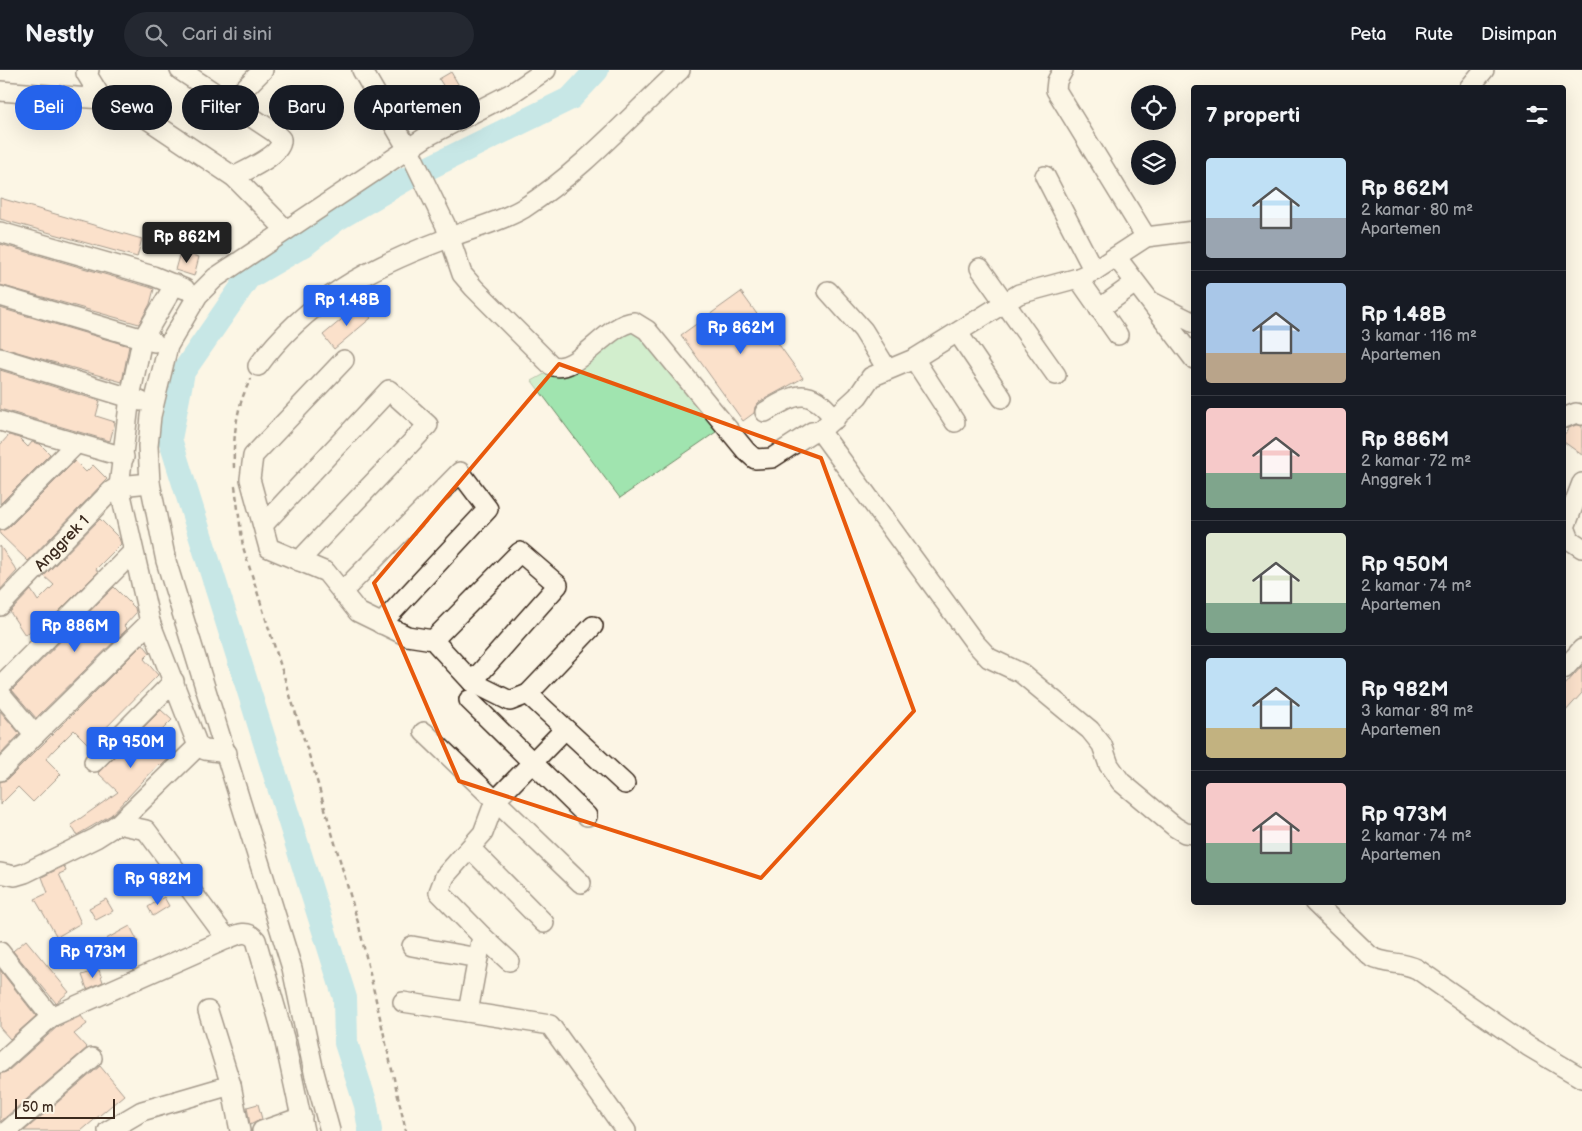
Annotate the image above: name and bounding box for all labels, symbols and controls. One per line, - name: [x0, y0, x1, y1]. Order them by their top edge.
- search box: [124, 12, 474, 57]
- text: Nestly: [25, 20, 94, 49]
- icon: search: [142, 21, 170, 49]
- text: Cari di sini: [182, 23, 272, 46]
- text: Peta: [1350, 24, 1386, 45]
- text: Rute: [1414, 24, 1453, 45]
- text: Disimpan: [1481, 24, 1557, 45]
- chip: Beli: [15, 85, 82, 130]
- chip: Sewa: [92, 85, 172, 130]
- chip: Filter: [182, 85, 259, 130]
- chip: Baru: [269, 85, 344, 130]
- chip: Apartemen: [354, 85, 480, 130]
- map controls: [1131, 85, 1176, 185]
- button: locate: [1131, 85, 1176, 130]
- icon: filters: [1523, 101, 1551, 129]
- text: 7 properti: [1206, 103, 1300, 128]
- button: layers: [1131, 140, 1176, 185]
- text: Rp 862M: [1361, 176, 1449, 201]
- icon: home: [1246, 178, 1306, 238]
- text: 2 kamar · 80 m²: [1361, 201, 1473, 220]
- text: Apartemen: [1361, 220, 1441, 239]
- pin: Rp 862M: [141, 222, 233, 264]
- text: Rp 862M: [153, 228, 221, 247]
- pin: Rp 1.48B: [295, 284, 399, 327]
- text: Rp 1.48B: [314, 291, 380, 310]
- text: Rp 1.48B: [1361, 302, 1446, 327]
- icon: home: [1246, 303, 1306, 363]
- pin: Rp 862M: [695, 312, 787, 355]
- text: Rp 862M: [707, 319, 775, 338]
- text: 3 kamar · 116 m²: [1361, 327, 1477, 346]
- text: Apartemen: [1361, 346, 1441, 365]
- text: Rp 886M: [1361, 427, 1449, 452]
- icon: home: [1246, 428, 1306, 488]
- text: 2 kamar · 72 m²: [1361, 452, 1471, 471]
- text: Anggrek 1: [1361, 471, 1432, 490]
- street label: Anggrek 1: [31, 512, 94, 576]
- text: Rp 950M: [1361, 552, 1449, 577]
- icon: home: [1246, 553, 1306, 613]
- text: 2 kamar · 74 m²: [1361, 577, 1472, 596]
- text: Apartemen: [1361, 596, 1441, 615]
- pin: Rp 886M: [29, 610, 121, 653]
- text: Rp 886M: [41, 617, 109, 636]
- text: Rp 982M: [1361, 677, 1449, 702]
- icon: home: [1246, 678, 1306, 738]
- text: 3 kamar · 89 m²: [1361, 702, 1473, 721]
- text: Apartemen: [1361, 721, 1441, 740]
- pin: Rp 950M: [85, 726, 177, 769]
- text: Rp 950M: [98, 733, 164, 752]
- text: Rp 973M: [1361, 802, 1447, 827]
- icon: home: [1246, 803, 1306, 863]
- text: 2 kamar · 74 m²: [1361, 827, 1472, 846]
- text: Apartemen: [1361, 846, 1441, 865]
- pin: Rp 982M: [112, 864, 204, 906]
- text: Rp 982M: [125, 870, 191, 889]
- pin: Rp 973M: [47, 936, 139, 979]
- text: Rp 973M: [60, 943, 126, 962]
- scale bar: [15, 1096, 115, 1119]
- text: 50 m: [22, 1099, 54, 1116]

